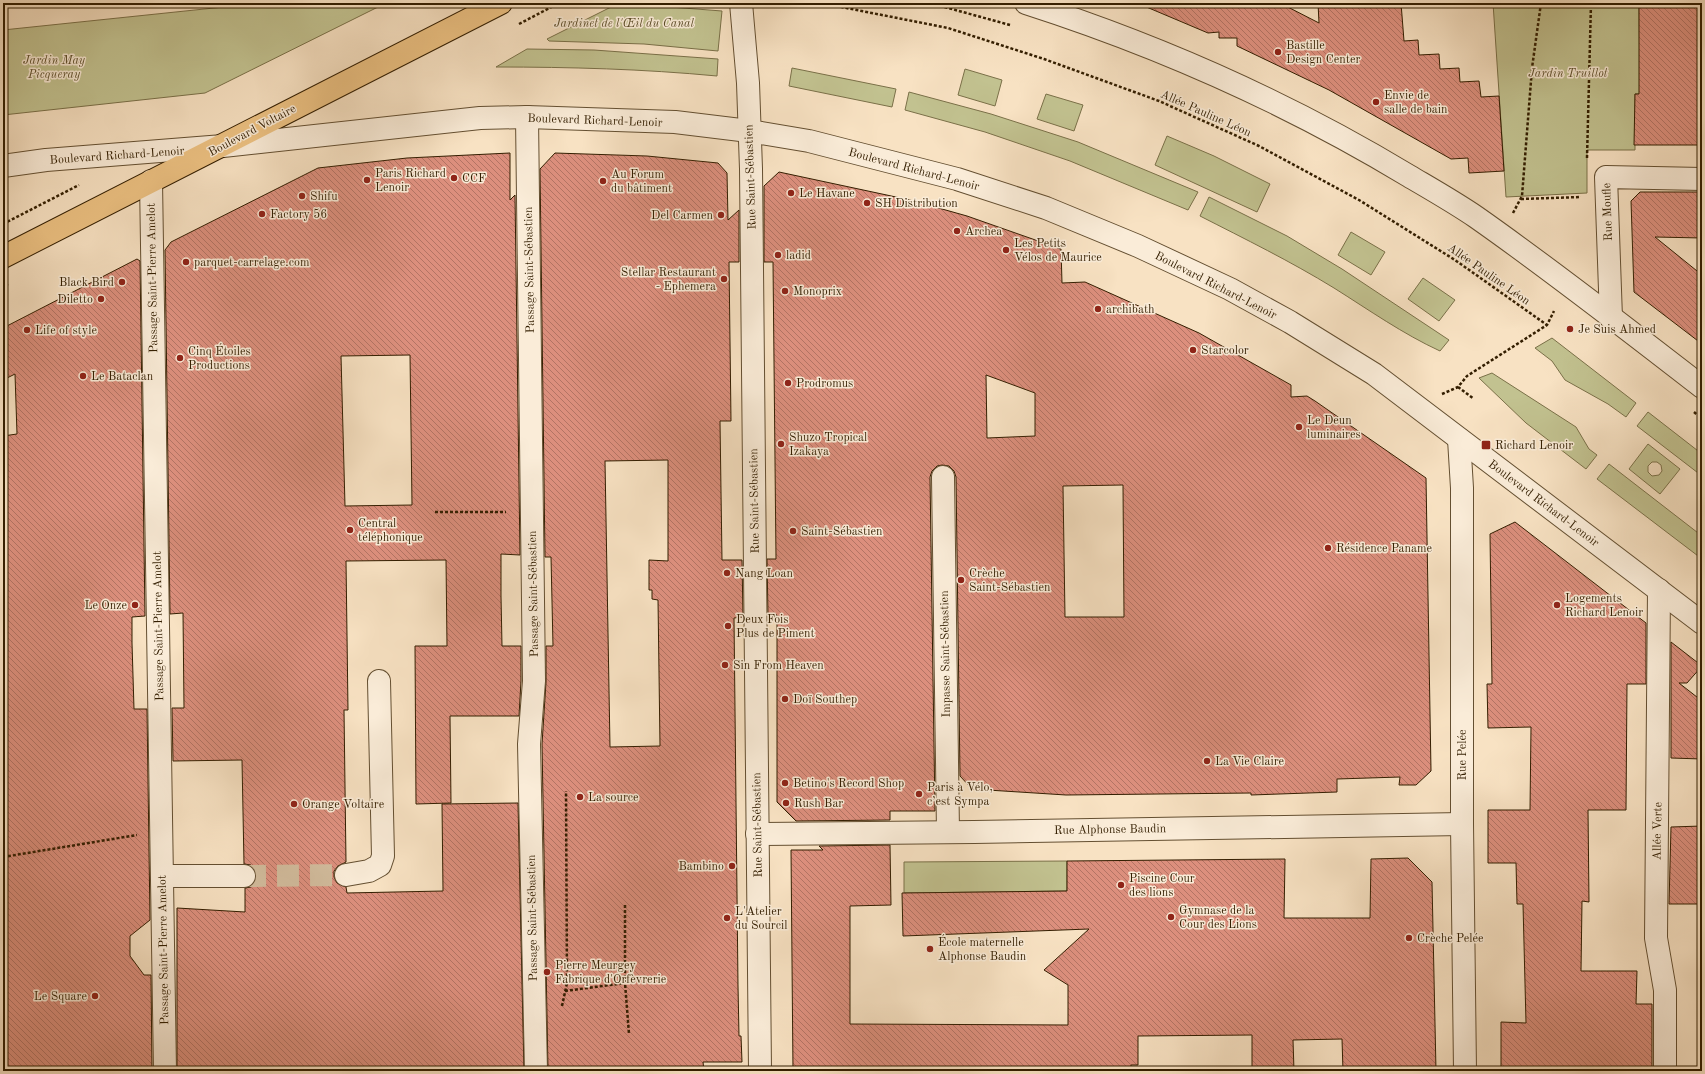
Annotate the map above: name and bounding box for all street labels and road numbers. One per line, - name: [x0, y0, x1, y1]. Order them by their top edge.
- street label: Allée Pauline Léon: [1158, 89, 1253, 140]
- street label: Boulevard Voltaire: [207, 103, 299, 159]
- street label: Boulevard Richard-Lenoir: [527, 113, 663, 129]
- street label: Rue Saint-Sébastien: [743, 124, 759, 230]
- street label: Boulevard Richard-Lenoir: [49, 145, 185, 167]
- street label: Boulevard Richard-Lenoir: [847, 147, 981, 193]
- street label: Rue Moufle: [1601, 182, 1615, 241]
- street label: Passage Saint-Pierre Amelot: [146, 203, 160, 353]
- street label: Passage Saint-Sébastien: [523, 206, 537, 333]
- street label: Allée Pauline Léon: [1445, 242, 1532, 308]
- street label: Boulevard Richard-Lenoir: [1153, 250, 1279, 322]
- street label: Rue Saint-Sébastien: [748, 448, 762, 554]
- street label: Boulevard Richard-Lenoir: [1486, 458, 1601, 549]
- street label: Passage Saint-Sébastien: [527, 530, 541, 657]
- street label: Passage Saint-Pierre Amelot: [152, 551, 166, 701]
- street label: Impasse Saint-Sébastien: [939, 590, 953, 718]
- street label: Rue Pelée: [1457, 729, 1469, 781]
- street label: Rue Saint-Sébastien: [751, 772, 765, 878]
- street label: Allée Verte: [1651, 801, 1665, 860]
- street label: Rue Alphonse Baudin: [1054, 823, 1167, 837]
- street label: Passage Saint-Sébastien: [526, 854, 540, 981]
- street label: Passage Saint-Pierre Amelot: [157, 875, 171, 1025]

